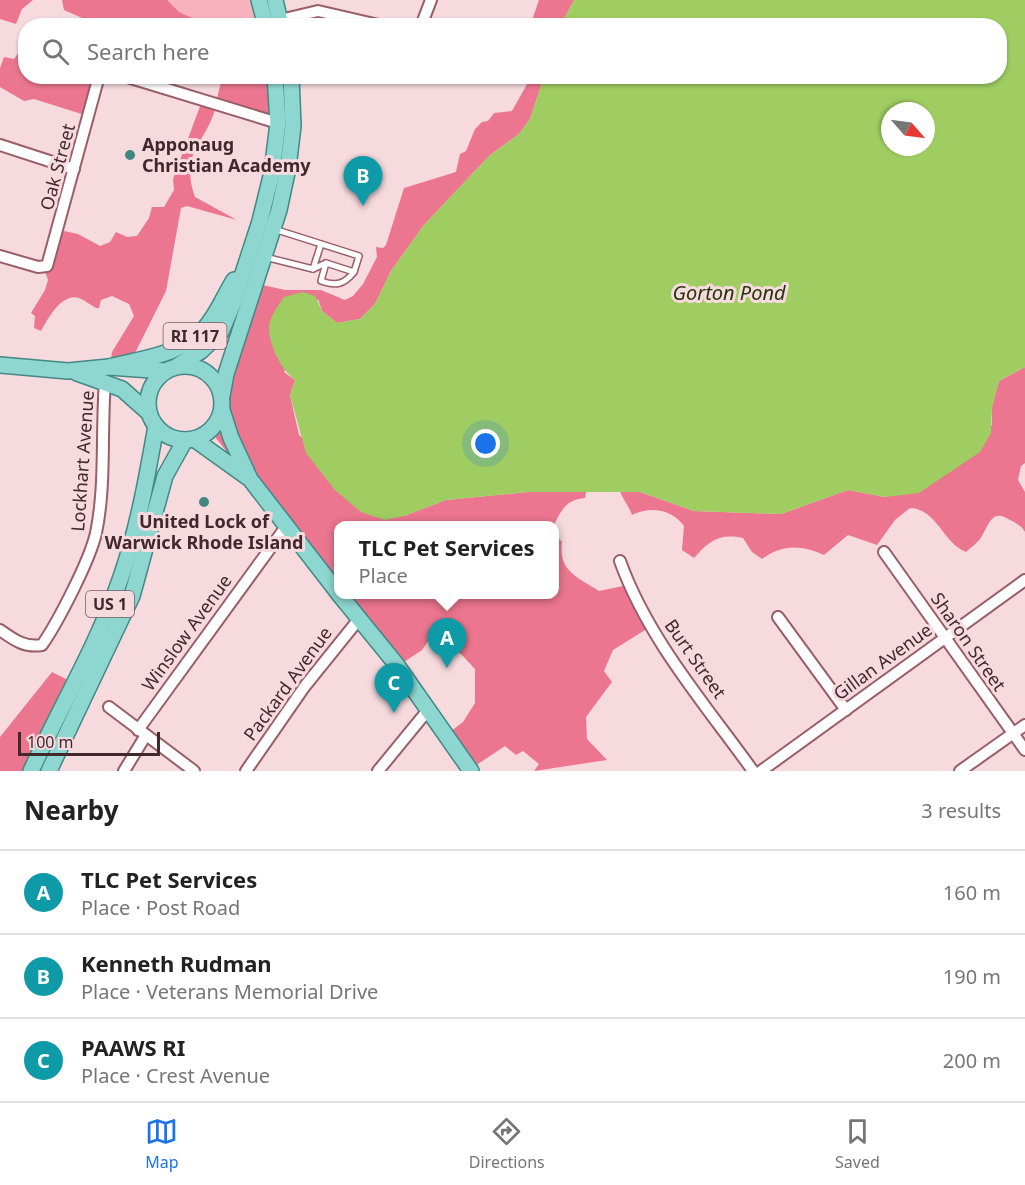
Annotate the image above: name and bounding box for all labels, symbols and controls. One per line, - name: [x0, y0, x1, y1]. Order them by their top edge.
- search box: [18, 18, 1007, 84]
- icon: search: [39, 35, 72, 68]
- text: Search here: [87, 36, 209, 66]
- north arrow: [881, 102, 935, 156]
- street label: Oak Street: [34, 120, 80, 213]
- place label: Apponaug Christian Academy: [142, 132, 311, 177]
- marker: Apponaug Christian Academy: [123, 148, 137, 162]
- pin: B: [344, 156, 382, 206]
- water label: Gorton Pond: [672, 279, 786, 306]
- road number: RI 117: [164, 323, 226, 349]
- street label: Lockhart Avenue: [65, 389, 99, 532]
- your location: [471, 429, 500, 458]
- marker: United Lock of Warwick Rhode Island: [197, 495, 211, 509]
- place label: United Lock of Warwick Rhode Island: [105, 509, 303, 554]
- popup: [334, 521, 559, 599]
- text: TLC Pet Services: [358, 532, 535, 562]
- text: Place: [358, 562, 408, 589]
- street label: Winslow Avenue: [136, 569, 237, 695]
- street label: Sharon Street: [926, 587, 1012, 696]
- road number: US 1: [86, 591, 134, 617]
- street label: Burt Street: [660, 614, 732, 703]
- street label: Gillan Avenue: [828, 617, 936, 705]
- pin: A: [428, 618, 466, 668]
- street label: Packard Avenue: [238, 622, 337, 745]
- pin: C: [374, 664, 414, 713]
- scale bar: [18, 729, 160, 756]
- text: 100 m: [27, 731, 74, 753]
- text: Nearby: [24, 792, 119, 828]
- text: 3 results: [921, 797, 1001, 824]
- text: TLC Pet Services: [81, 864, 257, 894]
- text: A: [37, 879, 50, 906]
- text: 160 m: [943, 879, 1001, 906]
- text: Place · Post Road: [81, 894, 240, 921]
- text: Kenneth Rudman: [81, 948, 272, 978]
- text: B: [37, 963, 50, 990]
- text: 190 m: [943, 963, 1001, 990]
- text: Place · Veterans Memorial Drive: [81, 978, 378, 1005]
- text: PAAWS RI: [81, 1032, 185, 1062]
- text: C: [37, 1047, 50, 1074]
- text: 200 m: [943, 1047, 1001, 1074]
- text: Place · Crest Avenue: [81, 1062, 270, 1089]
- tab: Map: [145, 1115, 178, 1173]
- tab: Directions: [469, 1115, 545, 1173]
- tab: Saved: [835, 1115, 880, 1173]

